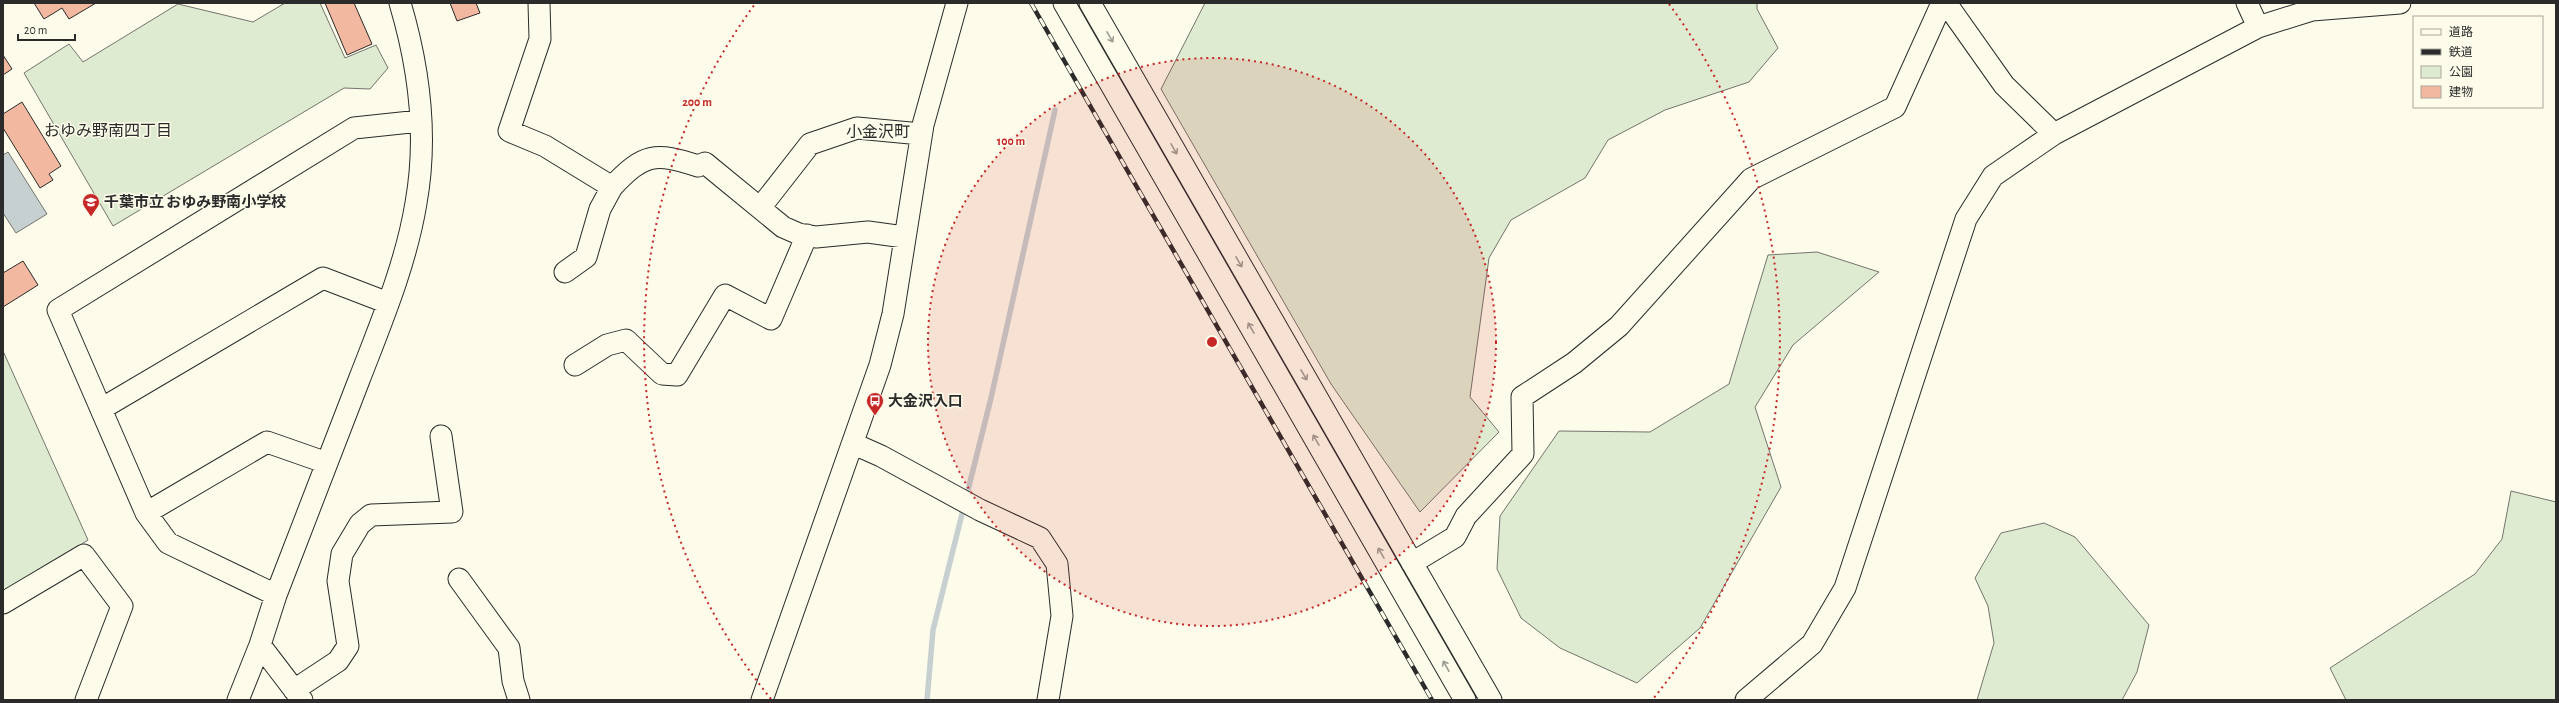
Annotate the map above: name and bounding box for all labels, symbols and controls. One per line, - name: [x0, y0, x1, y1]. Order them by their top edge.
- scale bar: [18, 16, 75, 42]
- legend: [2413, 16, 2543, 108]
- text: 20 m: [24, 24, 47, 36]
- text: 道路: [2449, 25, 2473, 38]
- one-way arrow: [1106, 31, 1114, 43]
- text: 鉄道: [2449, 45, 2473, 58]
- text: 公園: [2449, 66, 2473, 78]
- text: 建物: [2449, 85, 2473, 98]
- text: 200 m: [682, 96, 712, 108]
- district label: おゆみ野南四丁目: [44, 122, 172, 139]
- district label: 小金沢町: [846, 123, 910, 140]
- text: 100 m: [997, 135, 1025, 147]
- one-way arrow: [1171, 143, 1179, 155]
- school or university icon: 千葉市立 おゆみ野南小学校: [81, 192, 101, 217]
- place label: 千葉市立 おゆみ野南小学校: [104, 194, 286, 210]
- one-way arrow: [1236, 256, 1244, 268]
- one-way arrow: [1247, 322, 1255, 334]
- centre of rings: [1205, 335, 1219, 349]
- one-way arrow: [1300, 369, 1308, 381]
- bus stop icon: 大金沢入口: [865, 391, 885, 416]
- place label: 大金沢入口: [888, 393, 963, 409]
- one-way arrow: [1312, 434, 1320, 446]
- one-way arrow: [1377, 547, 1385, 559]
- one-way arrow: [1441, 660, 1449, 672]

